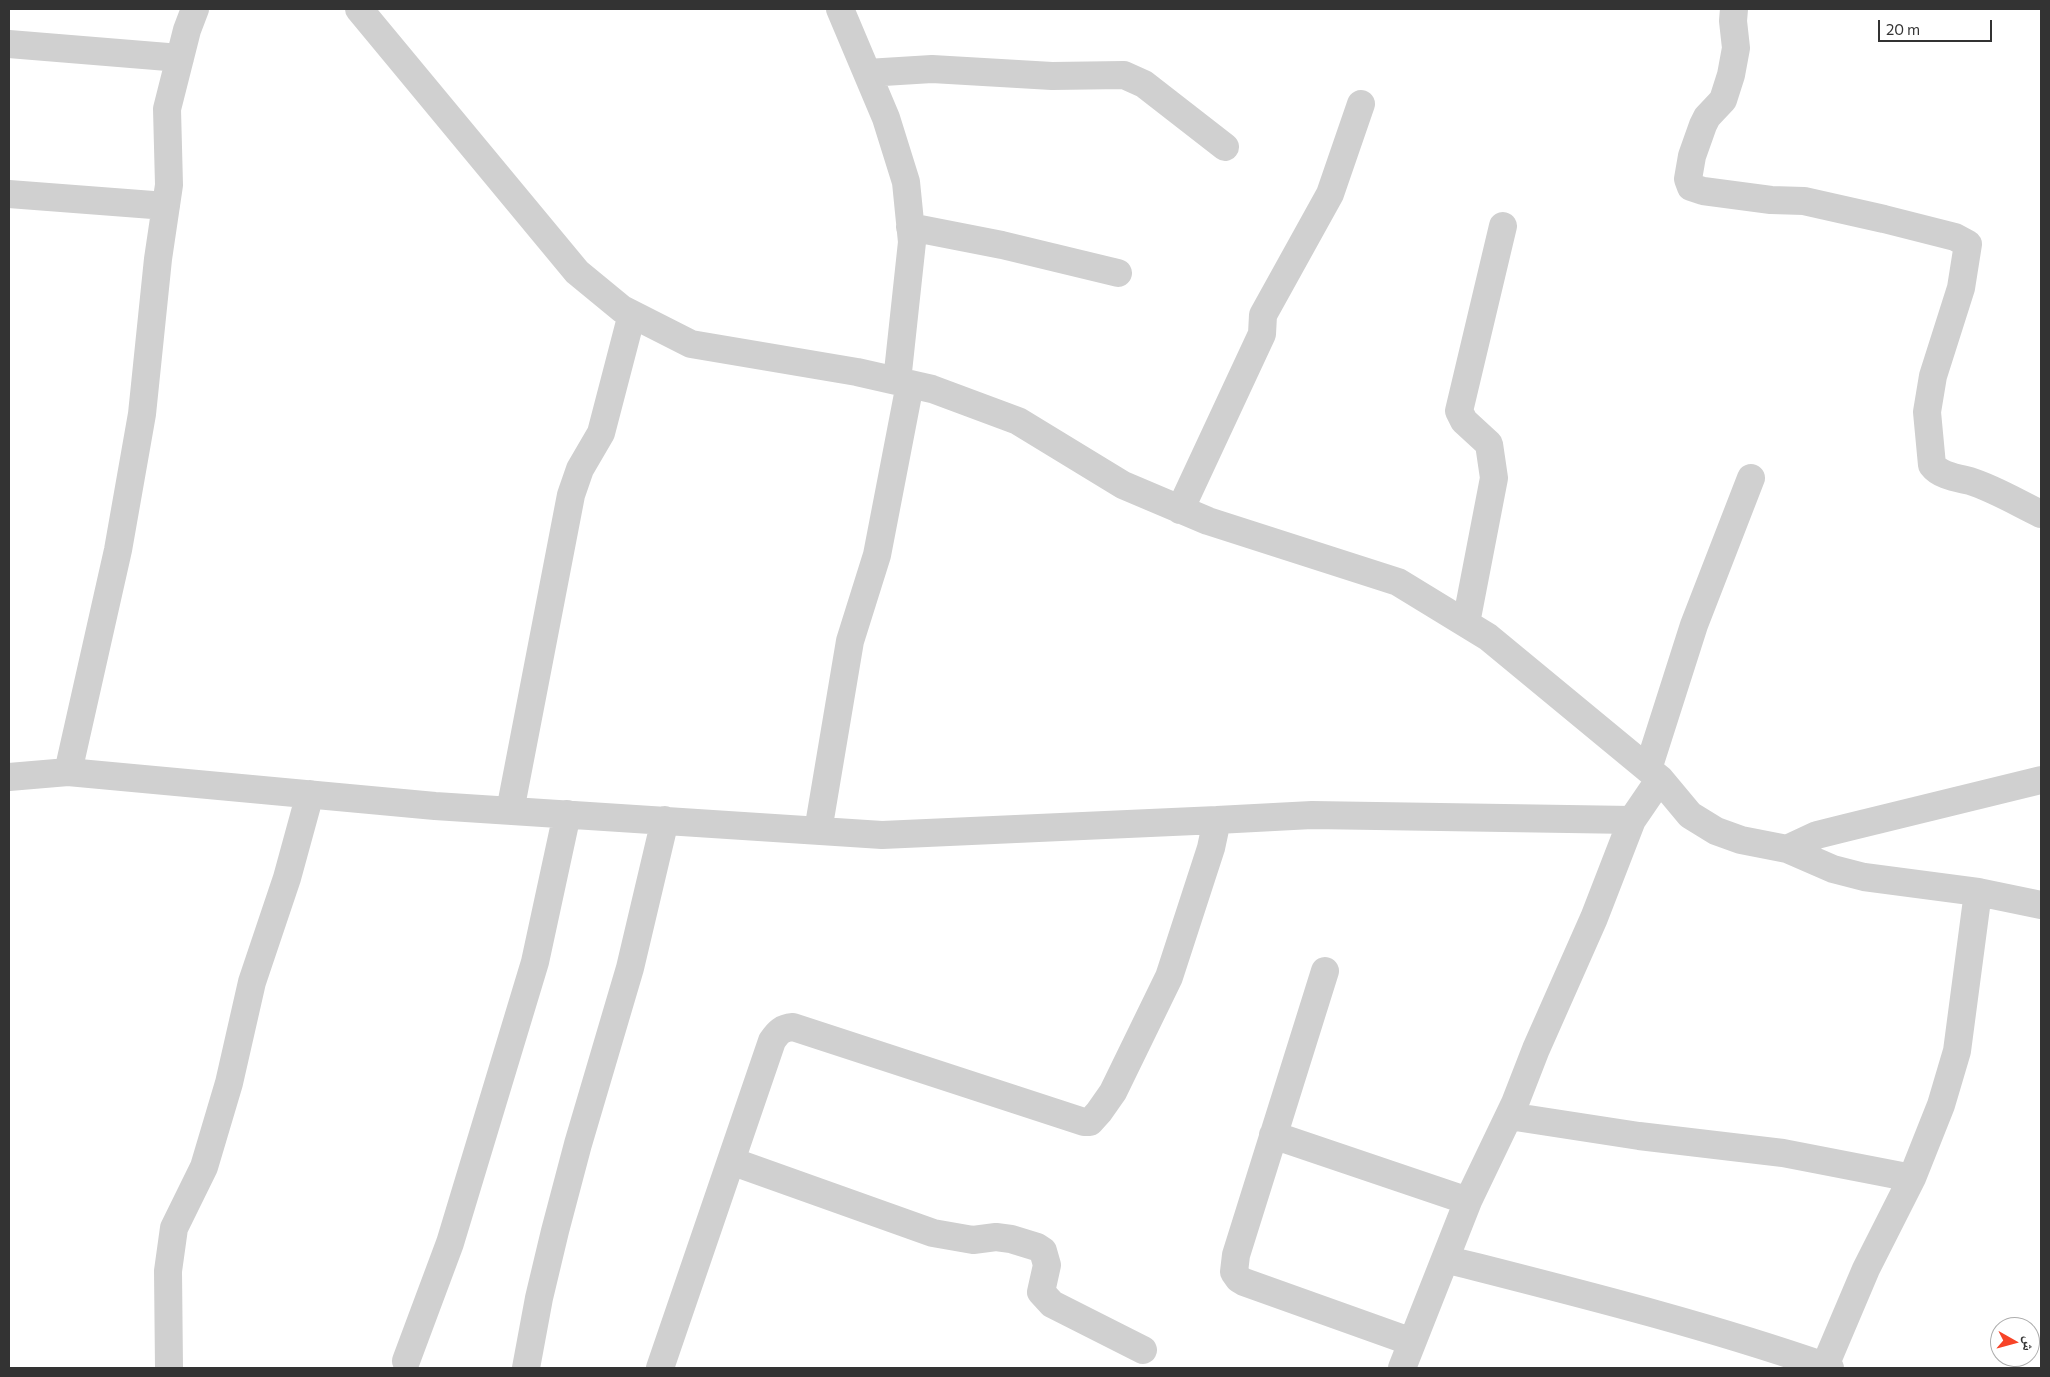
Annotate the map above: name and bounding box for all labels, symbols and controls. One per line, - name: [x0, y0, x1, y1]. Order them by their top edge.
- scale bar: [1880, 10, 1994, 42]
- text: 20 m: [1886, 20, 1920, 38]
- north arrow: [1990, 1317, 2040, 1367]
- text: ش: [2020, 1335, 2039, 1352]

